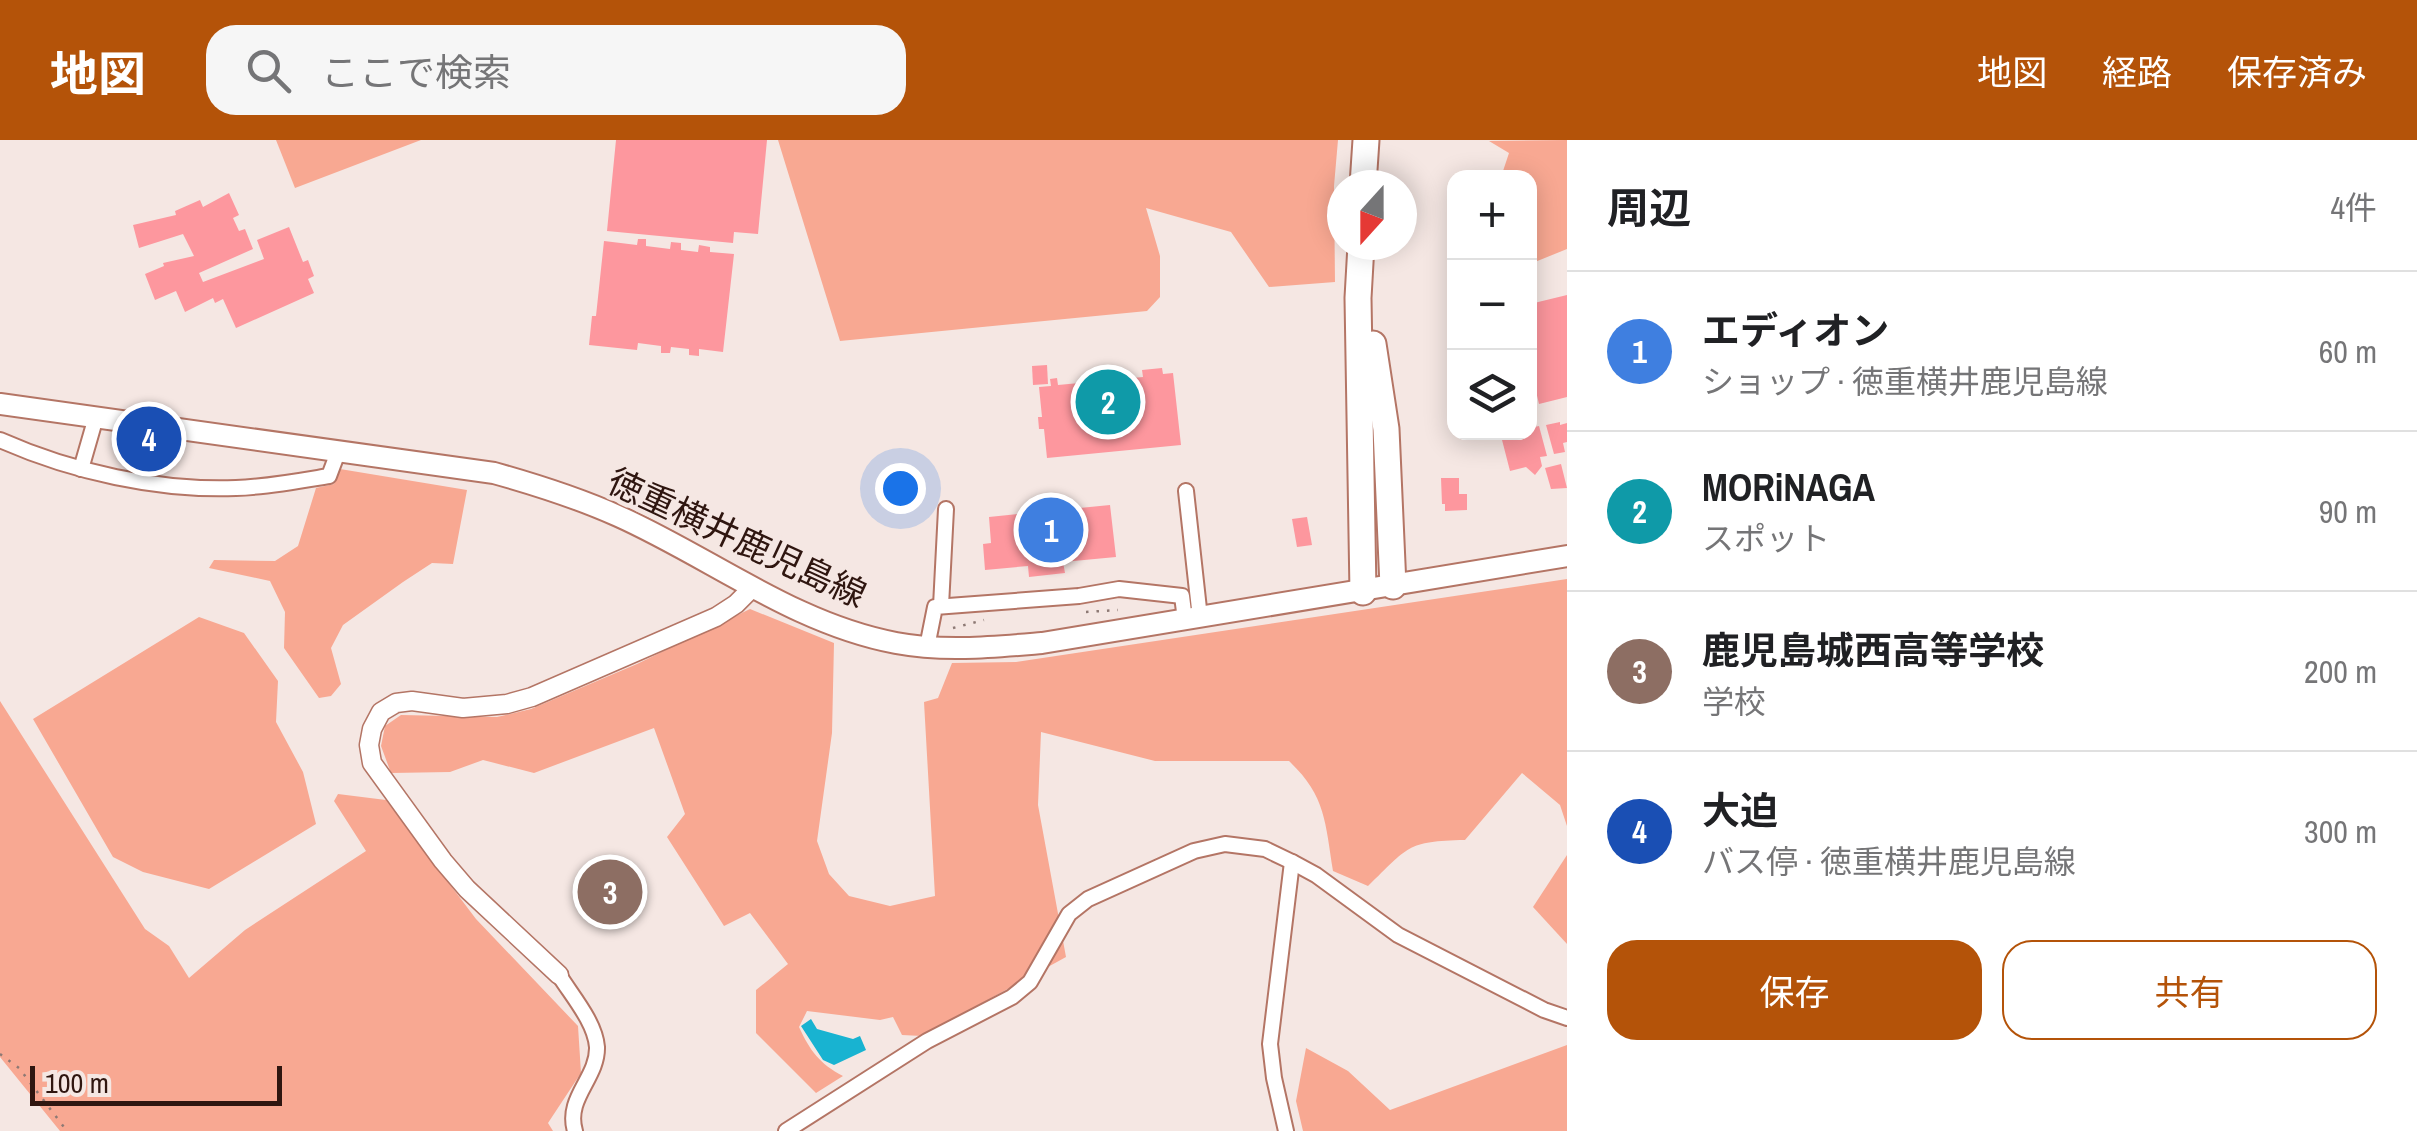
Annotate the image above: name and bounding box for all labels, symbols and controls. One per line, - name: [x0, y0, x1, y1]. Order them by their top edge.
- search box: [206, 25, 906, 115]
- text: 地図: [50, 41, 146, 106]
- icon: search: [241, 43, 296, 98]
- text: ここで検索: [321, 47, 511, 98]
- text: 地図: [1977, 49, 2047, 96]
- text: 経路: [2102, 49, 2172, 96]
- text: 保存済み: [2227, 49, 2367, 96]
- north arrow: [1327, 170, 1417, 260]
- map controls: [1447, 170, 1537, 440]
- button: +: [1447, 170, 1537, 260]
- text: 周辺: [1607, 180, 1691, 236]
- text: 4件: [2330, 186, 2377, 229]
- button: −: [1447, 260, 1537, 350]
- text: エディオン: [1702, 305, 1889, 356]
- text: 1: [1632, 330, 1647, 373]
- text: 60 m: [2319, 330, 2377, 373]
- button: layers: [1447, 350, 1537, 440]
- text: ショップ · 徳重横井鹿児島線: [1702, 360, 2108, 403]
- pin: 2: [1076, 364, 1140, 440]
- pin: 4: [116, 402, 182, 476]
- street label: 徳重横井鹿児島線: [600, 457, 874, 618]
- text: MORiNAGA: [1702, 462, 1875, 513]
- your location: [875, 463, 926, 514]
- text: 2: [1632, 490, 1647, 533]
- text: 90 m: [2319, 490, 2377, 533]
- pin: 1: [1018, 492, 1084, 568]
- text: スポット: [1702, 517, 1830, 560]
- text: 鹿児島城西高等学校: [1702, 625, 2044, 676]
- text: 3: [1632, 650, 1647, 693]
- text: 200 m: [2304, 650, 2377, 693]
- text: 学校: [1702, 680, 1766, 723]
- text: 大迫: [1702, 785, 1778, 836]
- text: 4: [1632, 810, 1647, 853]
- text: 300 m: [2304, 810, 2377, 853]
- text: バス停 · 徳重横井鹿児島線: [1702, 840, 2076, 883]
- pin: 3: [578, 854, 642, 930]
- button: 保存: [1607, 940, 1982, 1040]
- button: 共有: [2002, 940, 2377, 1040]
- scale bar: [30, 1061, 282, 1106]
- text: 100 m: [45, 1064, 109, 1102]

